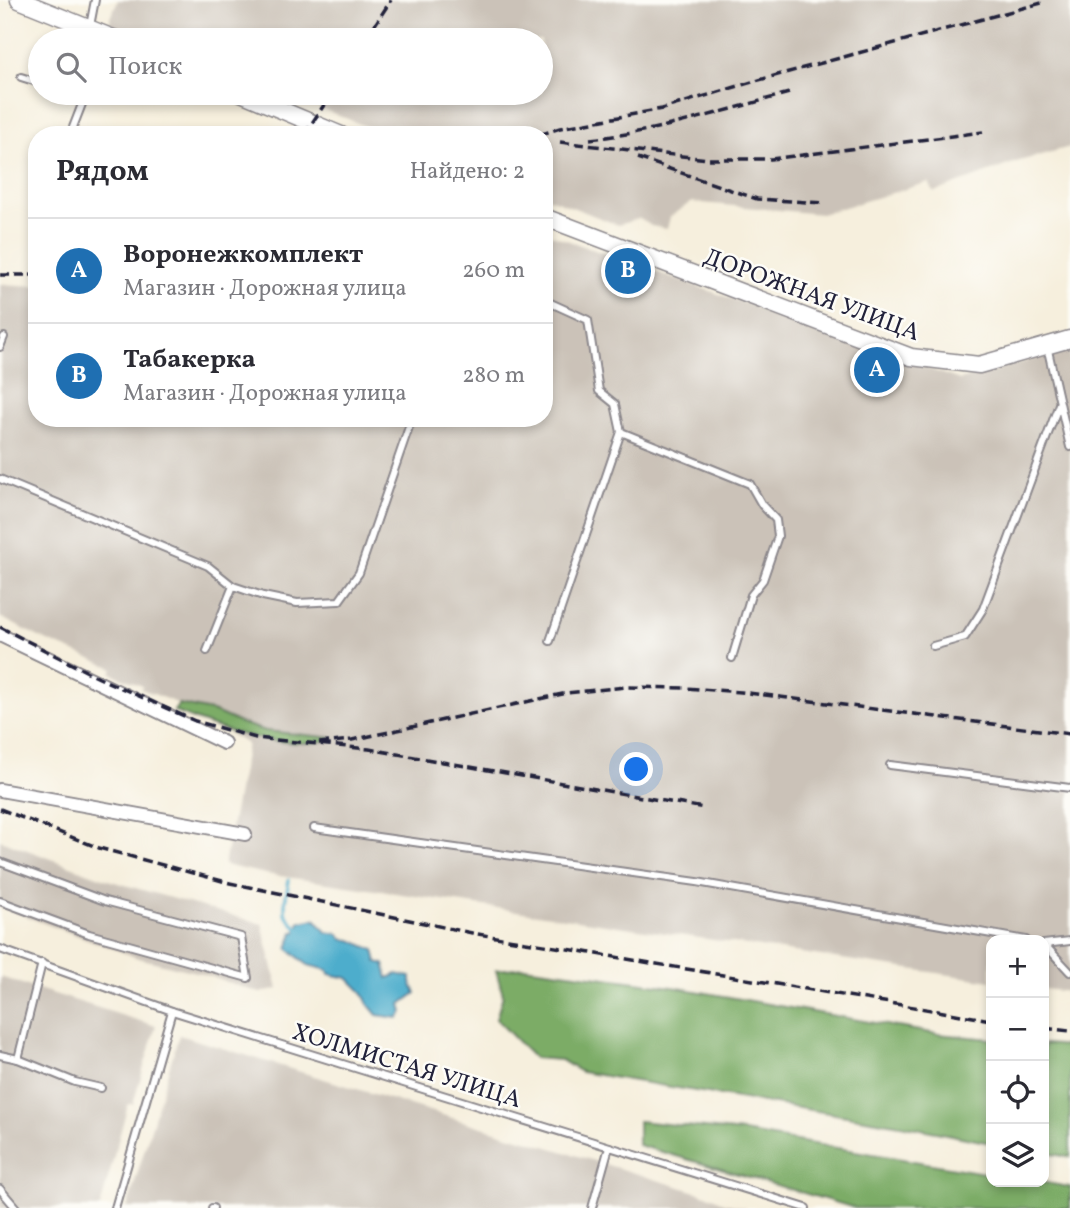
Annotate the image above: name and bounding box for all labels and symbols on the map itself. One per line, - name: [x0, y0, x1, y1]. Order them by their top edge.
- street label: ДОРОЖНАЯ УЛИЦА: [698, 241, 924, 351]
- pin: B: [605, 245, 651, 297]
- pin: A: [854, 344, 900, 396]
- your location: [619, 752, 653, 786]
- street label: ХОЛМИСТАЯ УЛИЦА: [288, 1016, 525, 1118]

